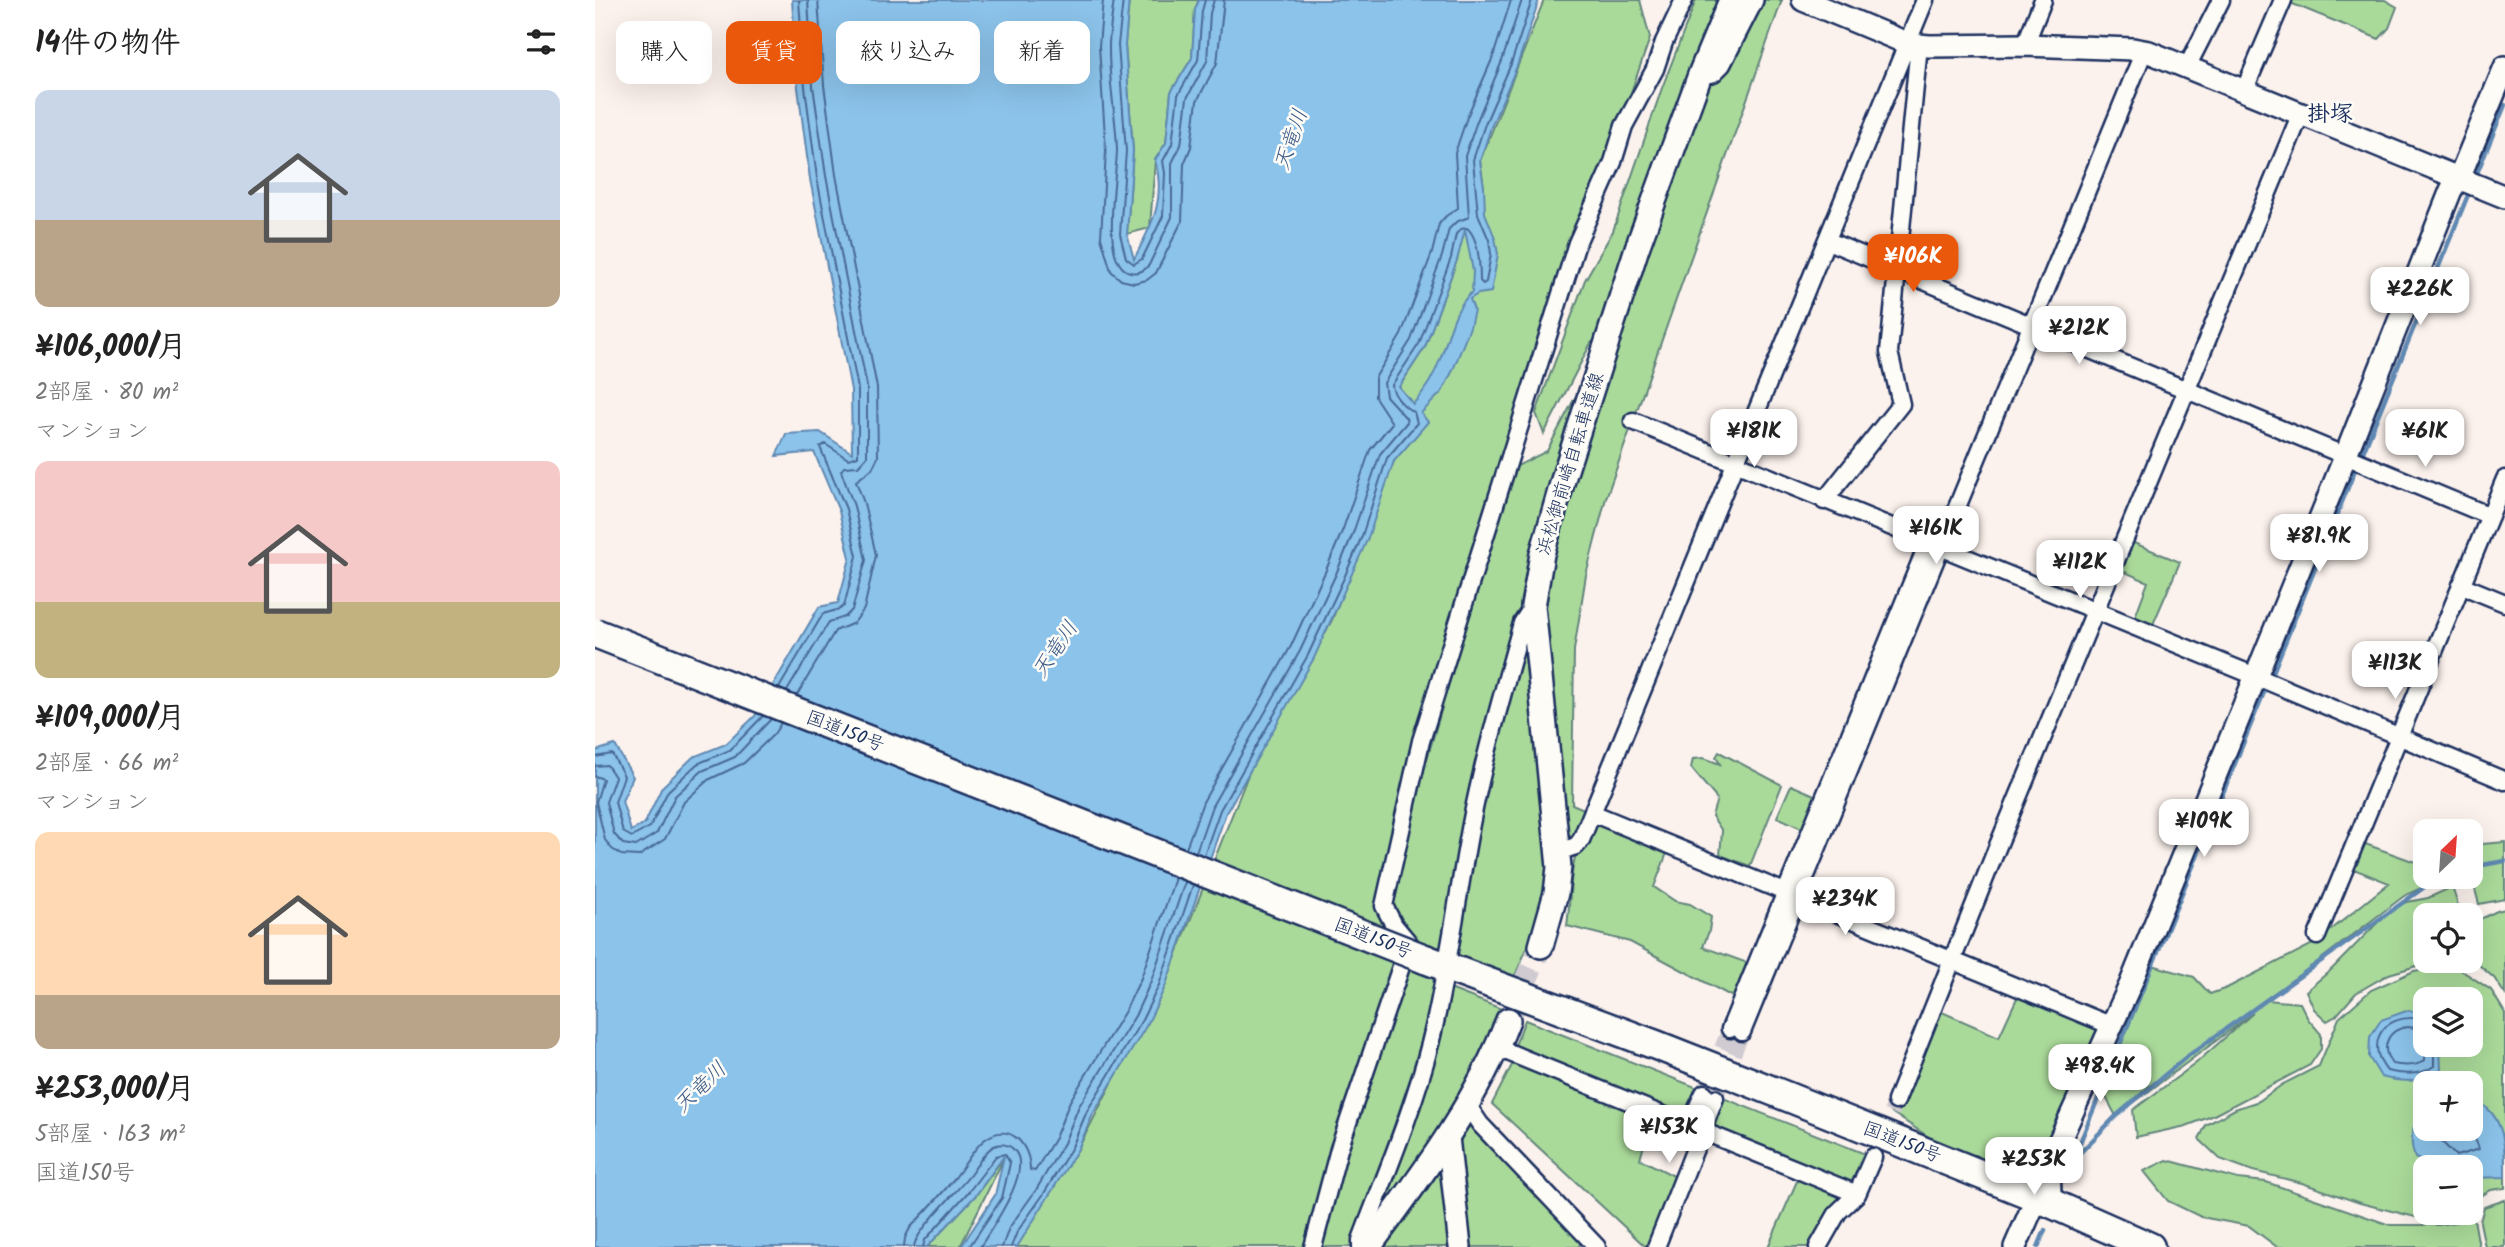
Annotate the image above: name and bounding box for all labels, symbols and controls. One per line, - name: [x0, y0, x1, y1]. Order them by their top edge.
- text: 14件の物件: [35, 20, 180, 68]
- chip: 購入: [616, 21, 712, 84]
- chip: 賃貸: [726, 21, 822, 84]
- chip: 絞り込み: [836, 21, 980, 84]
- chip: 新着: [994, 21, 1090, 84]
- icon: filters: [522, 23, 560, 61]
- district label: 掛塚: [2307, 97, 2353, 133]
- water label: 天竜川: [1266, 105, 1318, 175]
- icon: home: [235, 135, 361, 261]
- pin: ¥106K: [1864, 234, 1962, 294]
- text: ¥106K: [1883, 239, 1943, 275]
- pin: ¥226K: [2371, 268, 2469, 327]
- text: ¥226K: [2386, 272, 2454, 308]
- pin: ¥212K: [2030, 306, 2128, 366]
- text: ¥212K: [2048, 311, 2110, 347]
- text: ¥106,000/月: [35, 324, 187, 372]
- street label: 浜松御前崎自転車道線: [1529, 369, 1613, 559]
- text: 2部屋 · 80 m²: [35, 375, 178, 411]
- pin: ¥181K: [1705, 410, 1803, 469]
- pin: ¥61K: [2384, 410, 2466, 469]
- text: マンション: [35, 414, 149, 450]
- text: ¥181K: [1726, 414, 1782, 450]
- text: ¥61K: [2401, 414, 2449, 450]
- icon: home: [235, 506, 361, 632]
- pin: ¥161K: [1887, 506, 1985, 566]
- text: ¥161K: [1909, 511, 1963, 547]
- pin: ¥81.9K: [2262, 514, 2376, 574]
- text: ¥81.9K: [2286, 519, 2352, 555]
- pin: ¥112K: [2031, 540, 2129, 600]
- text: ¥112K: [2052, 545, 2108, 581]
- water label: 天竜川: [1025, 615, 1087, 685]
- pin: ¥113K: [2346, 642, 2444, 701]
- text: ¥113K: [2368, 646, 2422, 682]
- text: ¥109,000/月: [35, 695, 186, 743]
- street label: 国道150号: [801, 703, 889, 761]
- text: 2部屋 · 66 m²: [35, 746, 178, 782]
- text: マンション: [35, 785, 149, 821]
- pin: ¥109K: [2155, 800, 2253, 859]
- text: ¥109K: [2175, 804, 2233, 840]
- north arrow: [2413, 819, 2483, 889]
- map controls: [2413, 819, 2483, 1225]
- icon: home: [235, 877, 361, 1003]
- pin: ¥234K: [1796, 878, 1894, 937]
- text: ¥234K: [1812, 882, 1878, 918]
- button: locate: [2413, 903, 2483, 973]
- street label: 国道150号: [1329, 910, 1417, 968]
- button: layers: [2413, 987, 2483, 1057]
- pin: ¥98.4K: [2043, 1044, 2157, 1104]
- text: ¥98.4K: [2064, 1049, 2136, 1085]
- water label: 天竜川: [667, 1054, 735, 1122]
- text: ¥253,000/月: [35, 1066, 195, 1114]
- button: +: [2413, 1071, 2483, 1141]
- pin: ¥153K: [1620, 1106, 1718, 1165]
- text: ¥153K: [1639, 1110, 1699, 1146]
- street label: 国道150号: [1858, 1114, 1946, 1172]
- text: 5部屋 · 163 m²: [35, 1117, 185, 1153]
- pin: ¥253K: [1985, 1138, 2083, 1197]
- text: ¥253K: [2001, 1142, 2067, 1178]
- button: −: [2413, 1155, 2483, 1225]
- text: 国道150号: [35, 1156, 135, 1192]

